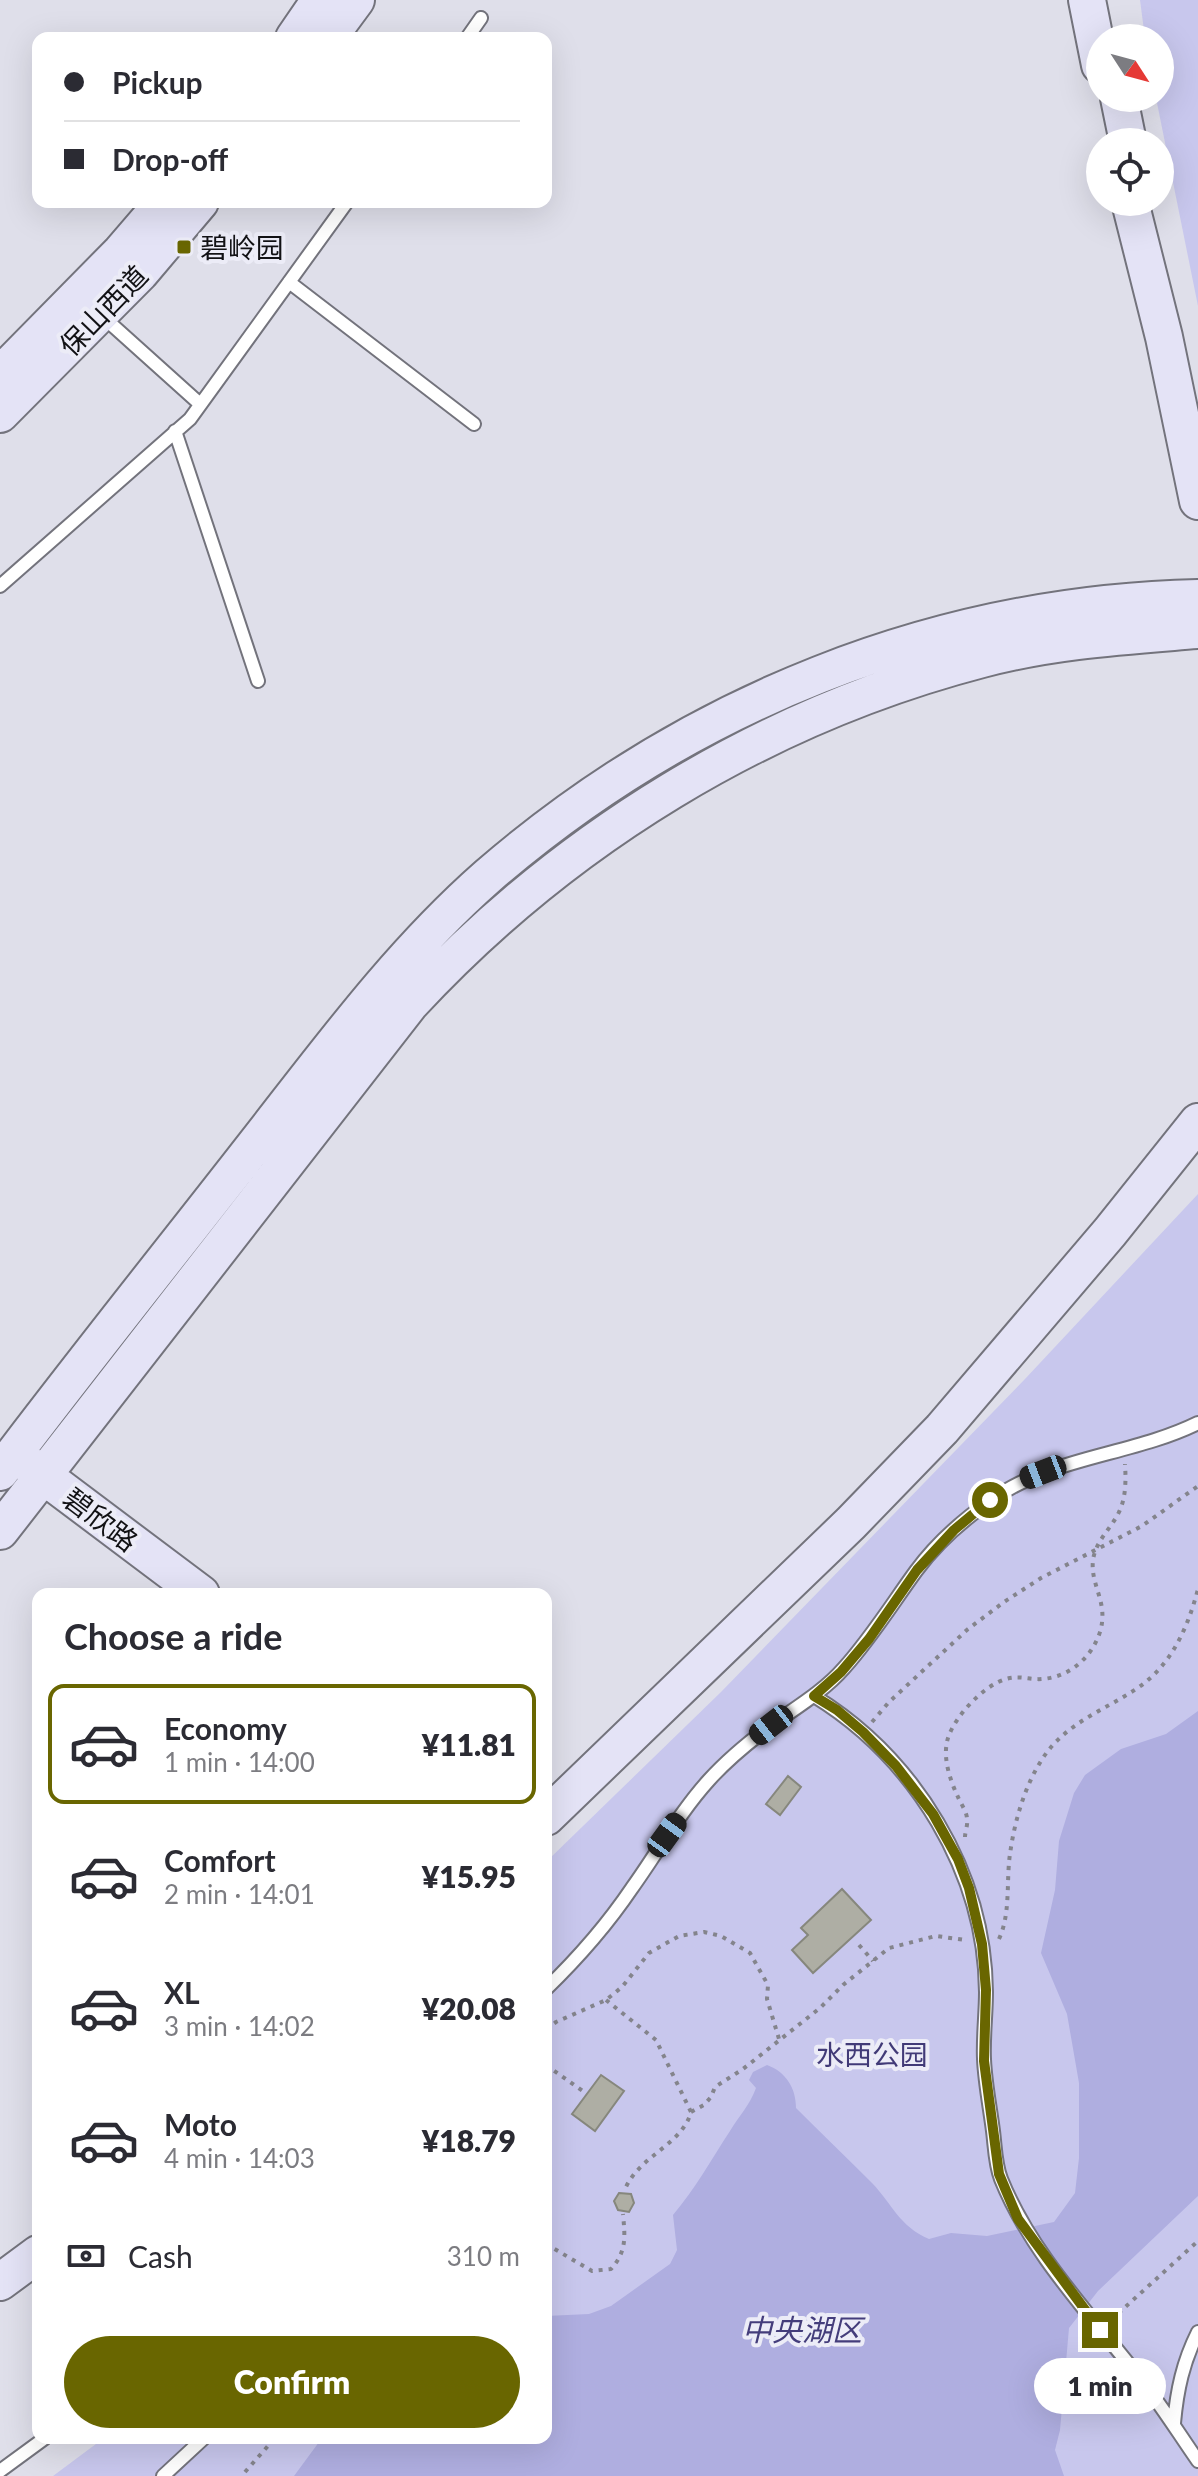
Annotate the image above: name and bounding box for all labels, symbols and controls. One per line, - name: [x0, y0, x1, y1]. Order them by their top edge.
- north arrow: [1086, 24, 1174, 112]
- map controls: [1086, 24, 1174, 216]
- text: Pickup: [112, 64, 203, 100]
- button: locate: [1086, 128, 1174, 216]
- text: Drop-off: [112, 141, 228, 177]
- place label: 碧岭园: [200, 230, 284, 264]
- marker: 碧岭园: [175, 238, 193, 256]
- street label: 保山西道: [52, 258, 154, 362]
- car: [1016, 1452, 1070, 1492]
- street label: 碧欣路: [57, 1480, 145, 1558]
- route start: [972, 1482, 1008, 1518]
- text: Choose a ride: [64, 1614, 283, 1658]
- car: [745, 1701, 797, 1749]
- icon: car: [68, 1708, 140, 1780]
- text: Economy: [164, 1710, 287, 1746]
- text: ¥11.81: [422, 1726, 516, 1762]
- text: 1 min · 14:00: [164, 1746, 315, 1778]
- car: [643, 1809, 691, 1861]
- icon: car: [68, 1840, 140, 1912]
- text: Comfort: [164, 1842, 276, 1878]
- text: ¥15.95: [422, 1858, 516, 1894]
- text: 2 min · 14:01: [164, 1878, 315, 1910]
- icon: car: [68, 1972, 140, 2044]
- text: XL: [164, 1974, 200, 2010]
- text: ¥20.08: [422, 1990, 516, 2026]
- text: 3 min · 14:02: [164, 2010, 315, 2042]
- park label: 水西公园: [816, 2037, 928, 2071]
- icon: car: [68, 2104, 140, 2176]
- text: Moto: [164, 2106, 237, 2142]
- text: ¥18.79: [422, 2122, 516, 2158]
- text: 4 min · 14:03: [164, 2142, 315, 2174]
- icon: cash: [64, 2234, 108, 2278]
- text: Cash: [128, 2238, 193, 2274]
- text: 310 m: [447, 2240, 520, 2272]
- water label: 中央湖区: [742, 2311, 866, 2347]
- route end: [1082, 2312, 1118, 2348]
- button: Confirm: [64, 2336, 520, 2428]
- callout: 1 min: [1034, 2358, 1166, 2414]
- text: 1 min: [1068, 2370, 1132, 2402]

